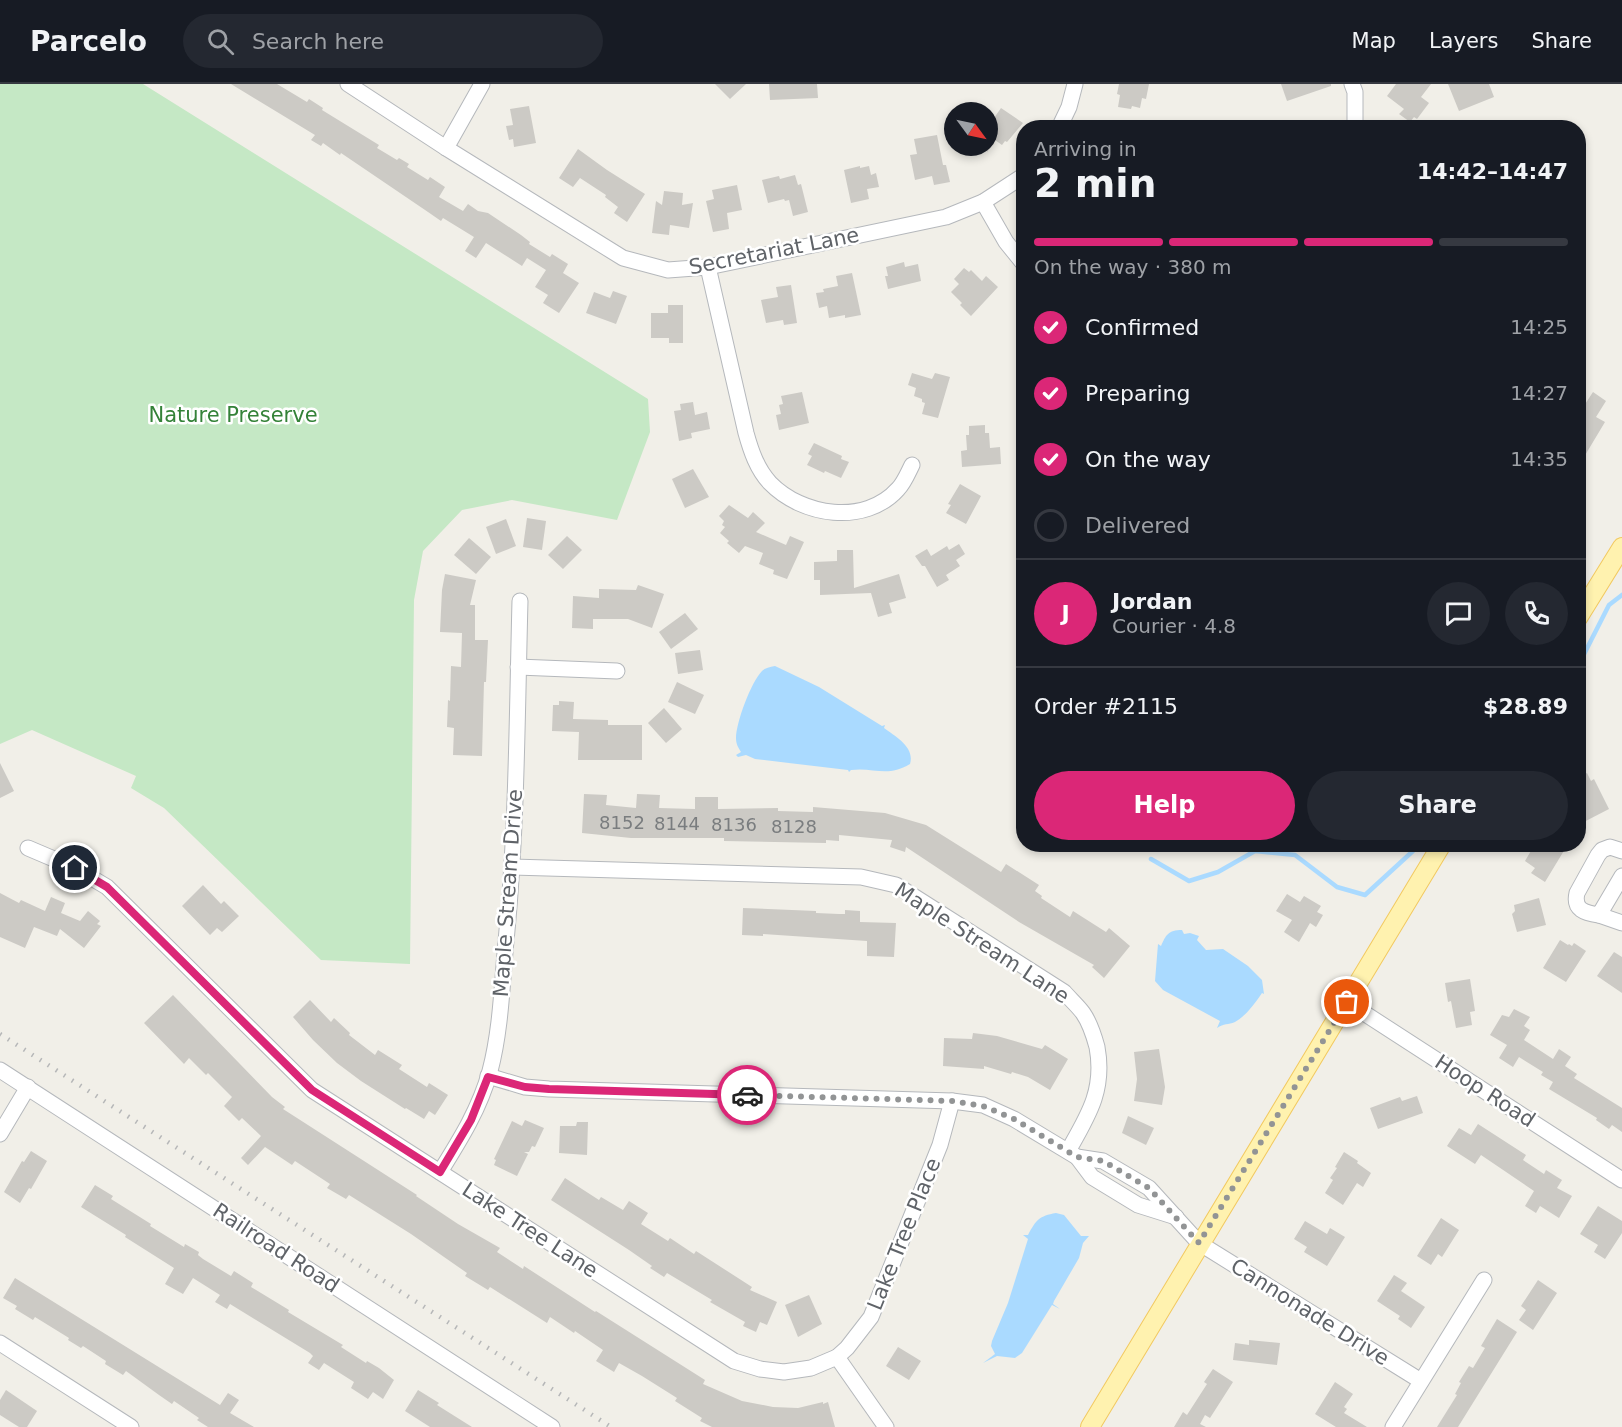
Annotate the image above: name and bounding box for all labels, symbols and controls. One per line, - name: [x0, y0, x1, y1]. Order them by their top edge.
- search box: [183, 14, 603, 68]
- text: Parcelo: [30, 25, 147, 58]
- icon: search: [204, 25, 237, 58]
- text: Search here: [252, 29, 384, 54]
- text: Map: [1352, 29, 1396, 53]
- text: Layers: [1429, 29, 1498, 53]
- text: Share: [1531, 29, 1592, 53]
- north arrow: [944, 102, 998, 156]
- map controls: [944, 102, 998, 156]
- text: Arriving in: [1034, 137, 1137, 161]
- text: 14:42–14:47: [1417, 159, 1568, 184]
- text: 2 min: [1034, 161, 1156, 206]
- street label: Secretariat Lane: [687, 223, 861, 279]
- text: On the way · 380 m: [1034, 255, 1232, 279]
- icon: check: [1034, 311, 1067, 344]
- text: Confirmed: [1085, 315, 1199, 340]
- text: 14:25: [1510, 315, 1568, 339]
- icon: check: [1034, 377, 1067, 410]
- text: Preparing: [1085, 381, 1191, 406]
- text: 14:27: [1510, 381, 1568, 405]
- park label: Nature Preserve: [148, 403, 318, 427]
- icon: check: [1034, 443, 1067, 476]
- text: On the way: [1085, 447, 1211, 472]
- text: 14:35: [1510, 447, 1568, 471]
- text: Delivered: [1085, 513, 1190, 538]
- button: chat: [1427, 582, 1490, 645]
- button: phone: [1505, 582, 1568, 645]
- text: Jordan: [1112, 589, 1192, 614]
- text: J: [1061, 601, 1070, 626]
- text: Courier · 4.8: [1112, 614, 1236, 638]
- text: Order #2115: [1034, 694, 1178, 719]
- text: $28.89: [1483, 694, 1568, 719]
- button: Help: [1034, 771, 1295, 840]
- button: Share: [1307, 771, 1568, 840]
- street label: Maple Stream Drive: [489, 788, 527, 998]
- house number: 8152: [599, 812, 645, 833]
- house number: 8144: [654, 813, 700, 834]
- house number: 8136: [711, 814, 757, 835]
- house number: 8128: [771, 816, 817, 837]
- pin: [49, 842, 100, 893]
- icon: home: [58, 851, 91, 884]
- street label: Maple Stream Lane: [890, 878, 1074, 1008]
- pin: [1321, 976, 1372, 1027]
- icon: bag: [1330, 985, 1363, 1018]
- street label: Hoop Road: [1431, 1050, 1539, 1132]
- courier: [717, 1065, 777, 1125]
- icon: car: [731, 1079, 764, 1112]
- street label: Lake Tree Place: [863, 1154, 945, 1314]
- street label: Lake Tree Lane: [458, 1177, 602, 1283]
- street label: Railroad Road: [209, 1198, 343, 1298]
- street label: Cannonade Drive: [1226, 1254, 1394, 1370]

